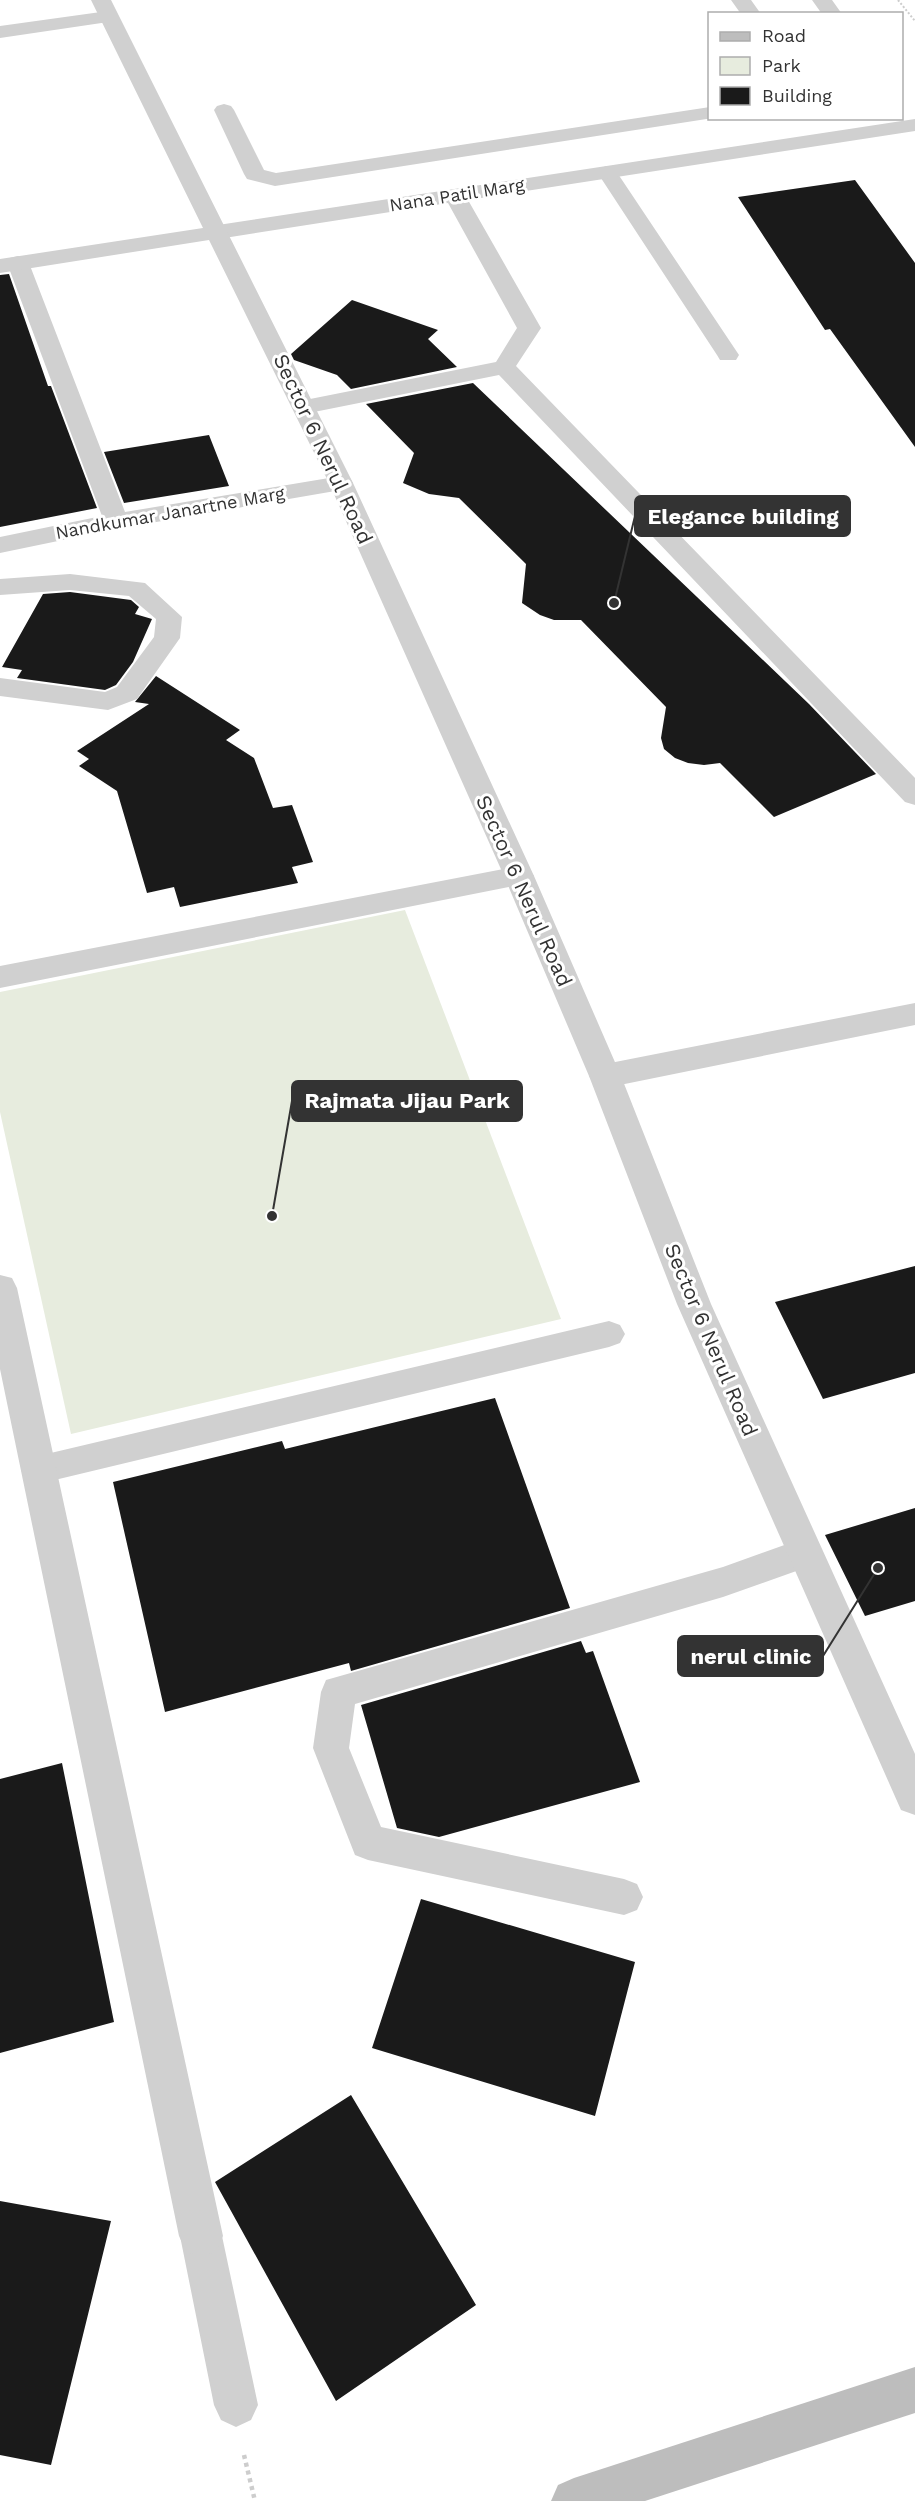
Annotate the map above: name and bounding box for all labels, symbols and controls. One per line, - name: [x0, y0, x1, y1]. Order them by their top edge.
- legend: [708, 12, 903, 120]
- text: Road: [762, 25, 806, 46]
- text: Park: [762, 55, 801, 76]
- text: Building: [762, 85, 832, 106]
- street label: Nana Patil Marg: [388, 173, 526, 216]
- street label: Sector 6 Nerul Road: [268, 350, 379, 548]
- street label: Nandkumar Janartne Marg: [54, 482, 287, 543]
- callout: Elegance building: [635, 496, 850, 536]
- text: Elegance building: [647, 504, 839, 529]
- street label: Sector 6 Nerul Road: [471, 791, 578, 990]
- callout: Rajmata Jijau Park: [292, 1081, 522, 1121]
- text: Rajmata Jijau Park: [304, 1088, 510, 1113]
- street label: Sector 6 Nerul Road: [660, 1240, 763, 1440]
- callout: nerul clinic: [678, 1636, 823, 1676]
- text: nerul clinic: [690, 1644, 812, 1669]

